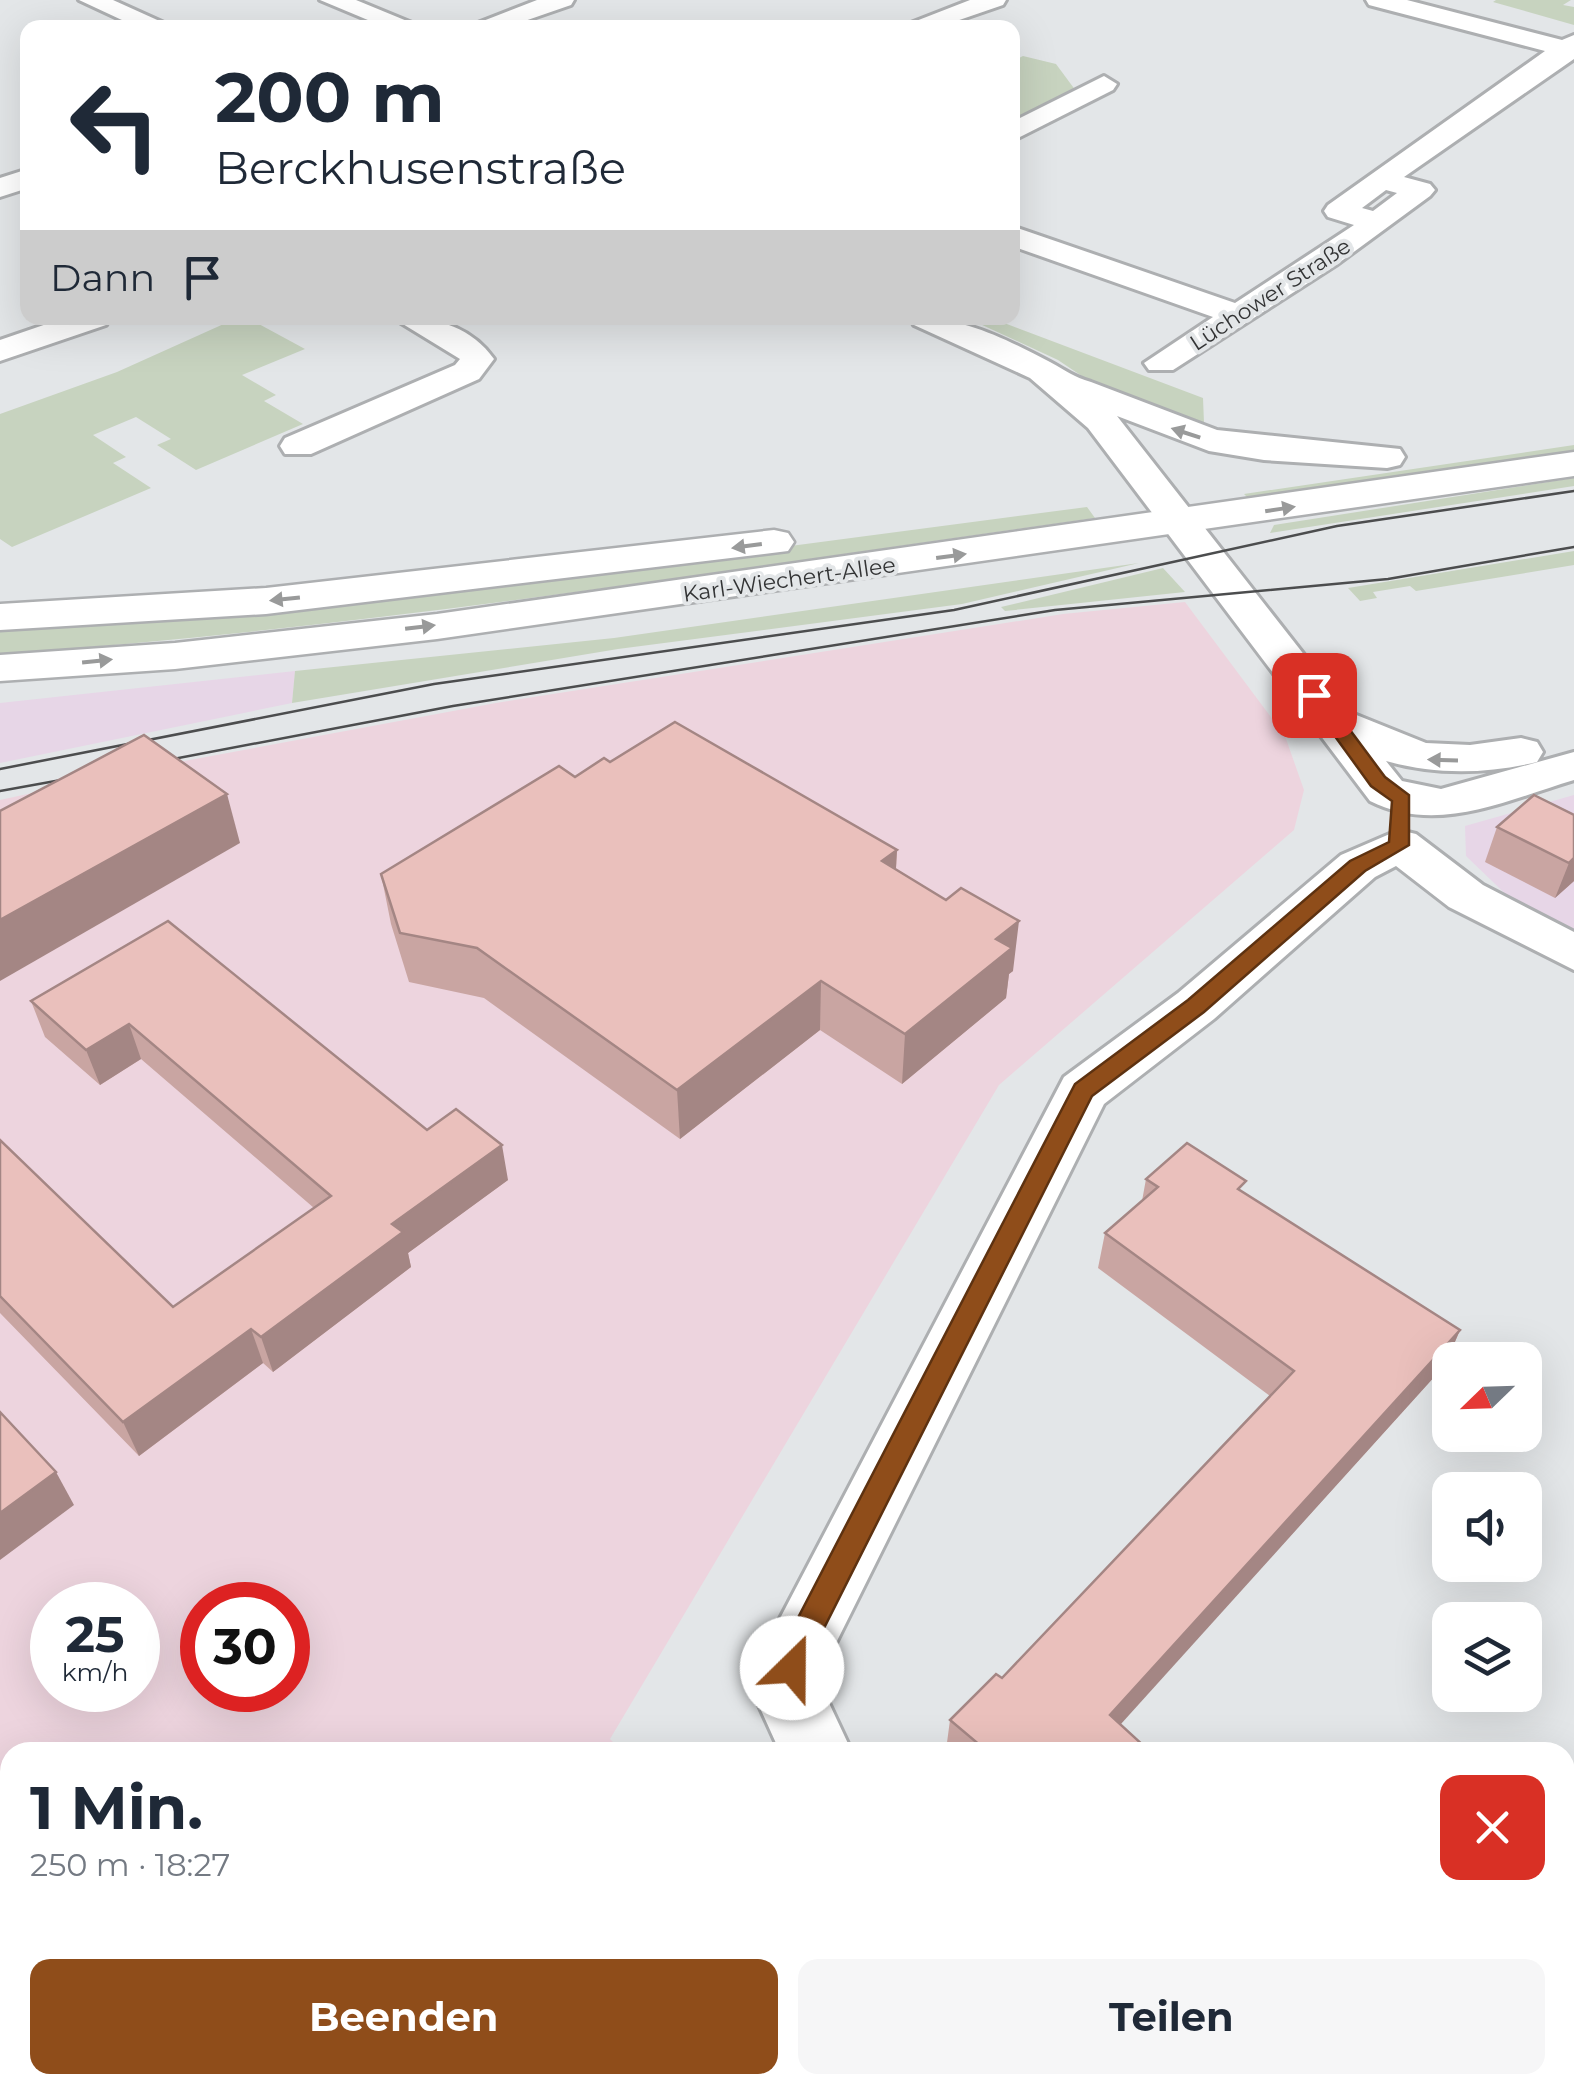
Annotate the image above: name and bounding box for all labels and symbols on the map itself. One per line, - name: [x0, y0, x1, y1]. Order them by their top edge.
- street label: Lüchower Straße: [1185, 232, 1356, 356]
- one-way arrow: [1171, 424, 1201, 439]
- one-way arrow: [1265, 501, 1296, 517]
- one-way arrow: [731, 538, 762, 554]
- one-way arrow: [935, 548, 967, 564]
- street label: Karl-Wiechert-Allee: [681, 551, 897, 608]
- one-way arrow: [269, 591, 300, 607]
- one-way arrow: [405, 619, 437, 635]
- one-way arrow: [82, 653, 114, 669]
- pin: [1272, 653, 1357, 738]
- one-way arrow: [1427, 752, 1459, 768]
- north arrow: [1432, 1342, 1542, 1452]
- speed limit sign: 30: [180, 1582, 310, 1712]
- position arrow: [740, 1616, 844, 1720]

